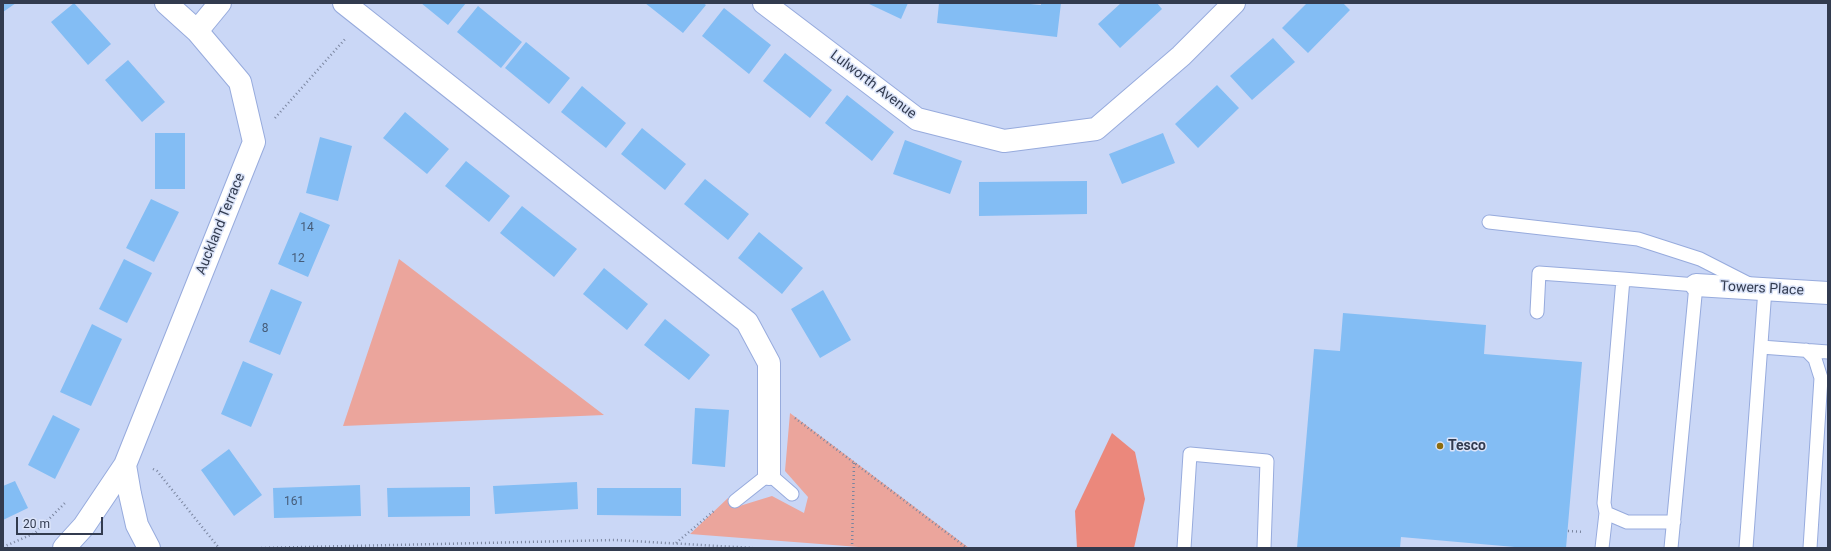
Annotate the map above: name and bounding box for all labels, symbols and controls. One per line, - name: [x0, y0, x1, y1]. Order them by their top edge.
- street label: Lulworth Avenue: [827, 47, 919, 123]
- street label: Auckland Terrace: [193, 171, 249, 277]
- house number: 14: [300, 221, 314, 235]
- house number: 12: [291, 252, 305, 266]
- street label: Towers Place: [1720, 278, 1804, 300]
- house number: 8: [262, 322, 268, 336]
- place label: Tesco: [1448, 438, 1486, 454]
- marker: Tesco: [1435, 441, 1445, 451]
- house number: 161: [284, 495, 304, 509]
- scale bar: [18, 509, 105, 535]
- text: 20 m: [23, 517, 50, 531]

